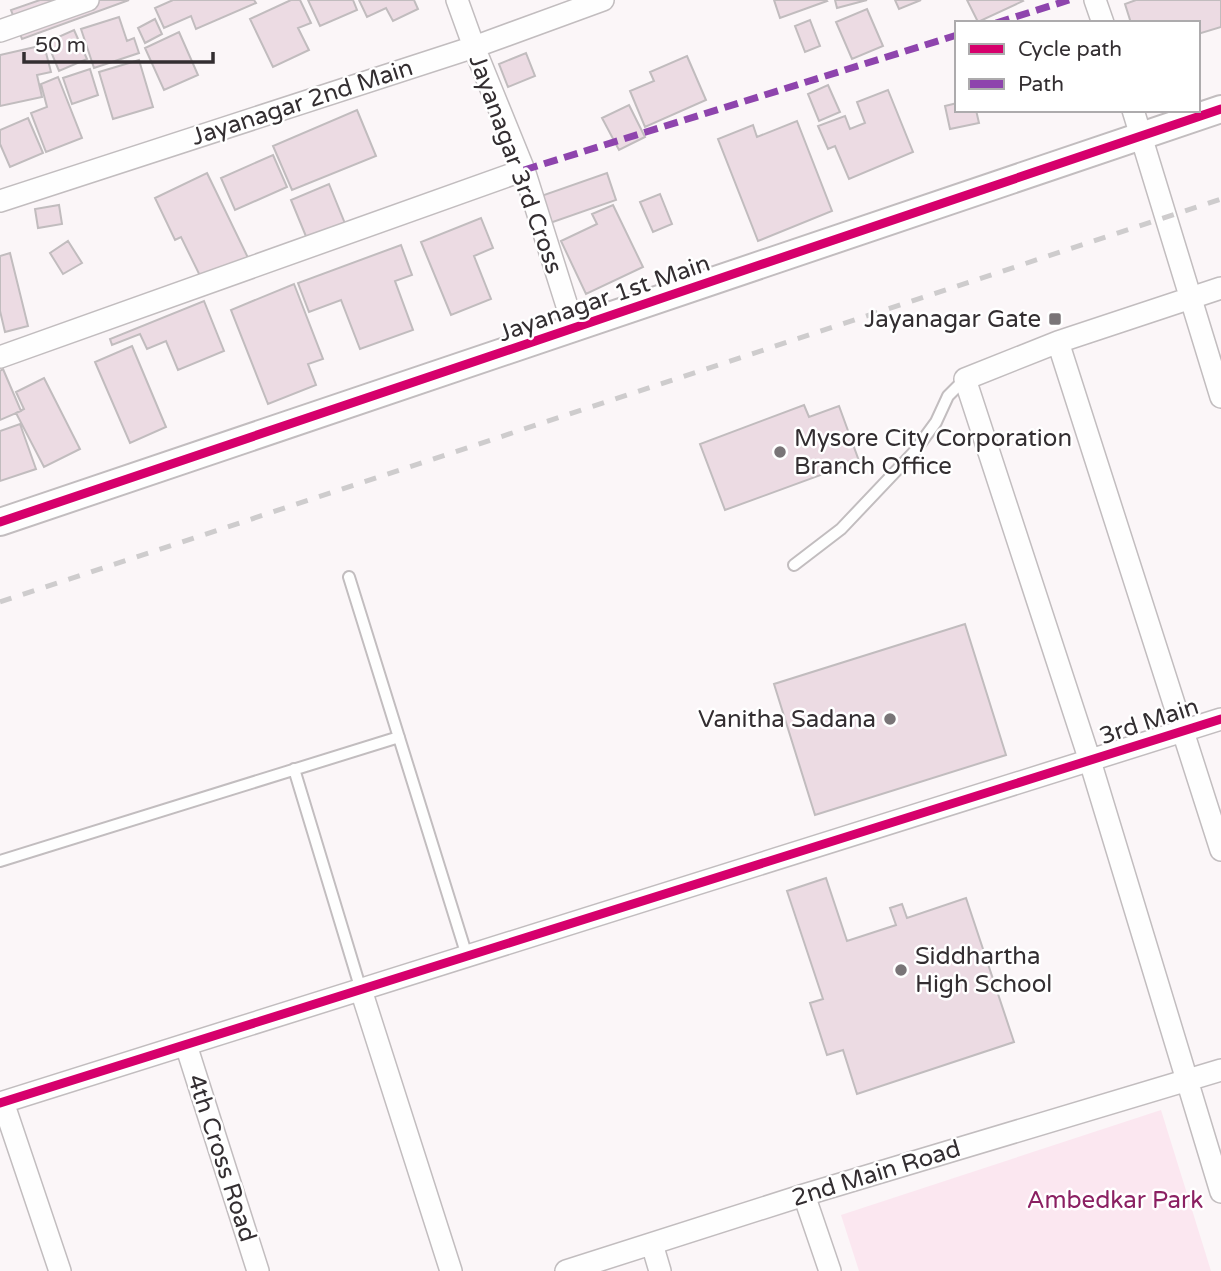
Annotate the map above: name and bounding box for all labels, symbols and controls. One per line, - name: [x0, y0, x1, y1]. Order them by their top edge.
- scale bar: [24, 21, 214, 65]
- legend: [955, 21, 1200, 112]
- text: 50 m: [35, 33, 86, 58]
- text: Cycle path: [1018, 37, 1122, 62]
- street label: Jayanagar 3rd Cross: [462, 51, 569, 278]
- street label: Jayanagar 2nd Main: [188, 53, 417, 152]
- text: Path: [1018, 72, 1064, 97]
- street label: Jayanagar 1st Main: [494, 249, 714, 348]
- place label: Jayanagar Gate: [864, 305, 1041, 334]
- marker: Jayanagar Gate: [1047, 311, 1063, 327]
- place label: Mysore City Corporation Branch Office: [794, 424, 1072, 481]
- marker: Mysore City Corporation Branch Office: [772, 444, 788, 460]
- street label: 3rd Main: [1096, 692, 1202, 751]
- place label: Vanitha Sadana: [698, 705, 876, 734]
- marker: Vanitha Sadana: [882, 711, 898, 727]
- place label: Siddhartha High School: [915, 942, 1052, 999]
- marker: Siddhartha High School: [893, 962, 909, 978]
- street label: 4th Cross Road: [181, 1071, 262, 1246]
- street label: 2nd Main Road: [788, 1134, 964, 1213]
- park label: Ambedkar Park: [1027, 1186, 1203, 1215]

